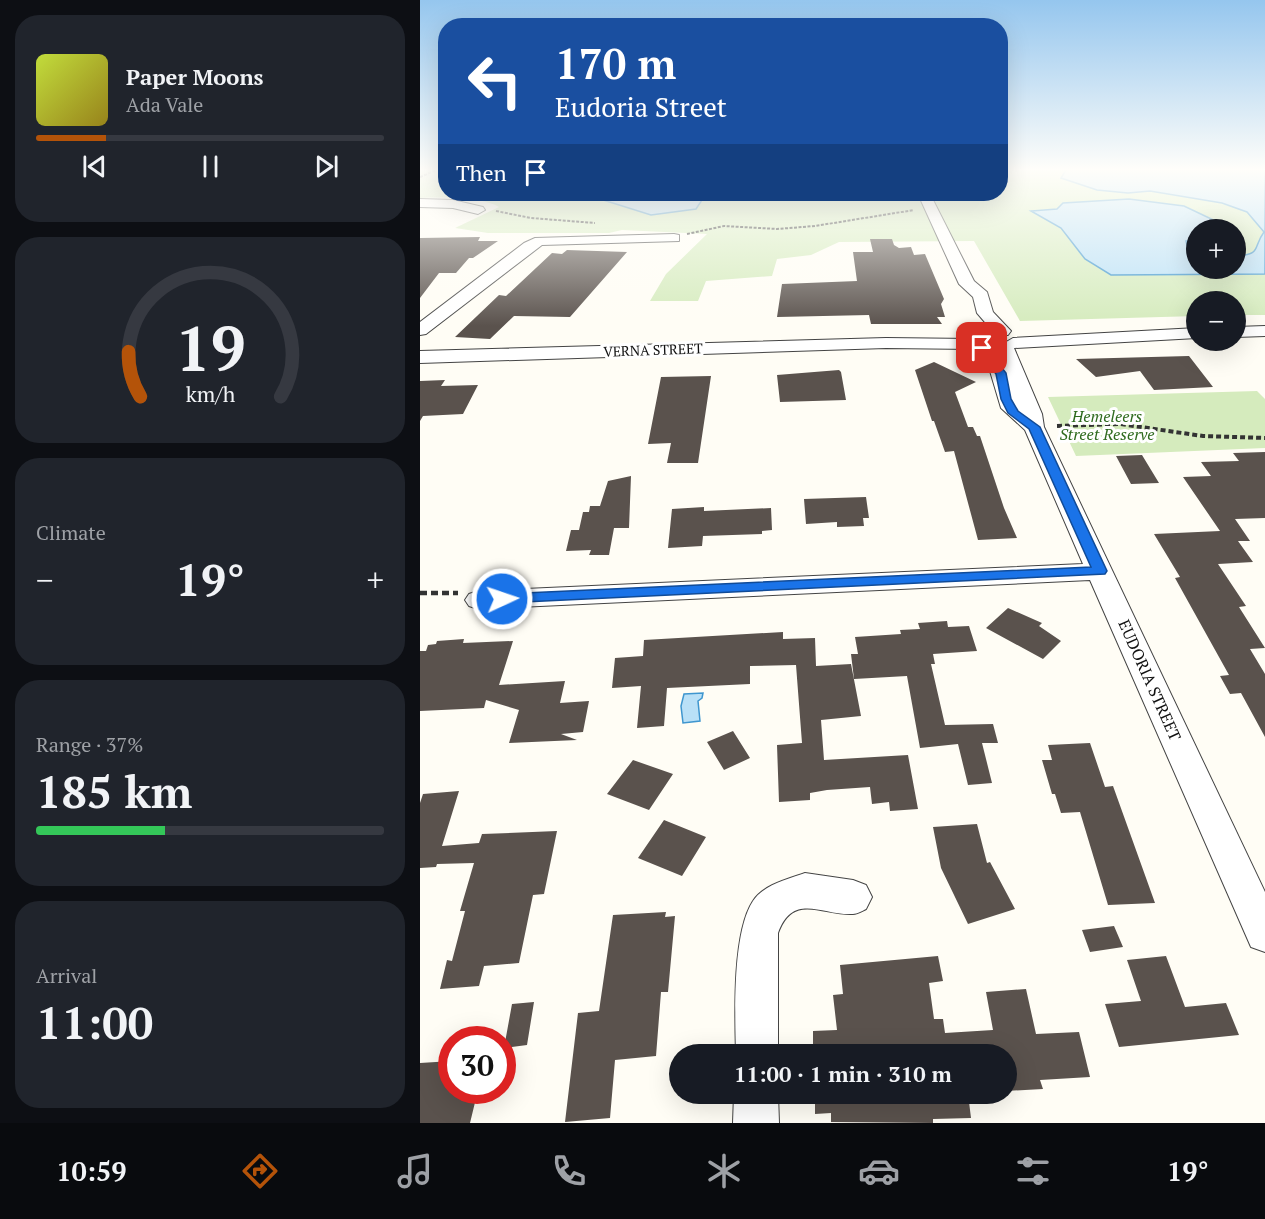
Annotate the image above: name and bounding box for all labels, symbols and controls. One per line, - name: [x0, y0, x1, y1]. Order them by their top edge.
- text: 170 m: [555, 35, 676, 91]
- icon: left: [456, 42, 534, 120]
- text: Paper Moons: [126, 62, 264, 91]
- text: Eudoria Street: [555, 89, 727, 125]
- text: Ada Vale: [126, 91, 203, 118]
- icon: previous: [78, 150, 111, 183]
- icon: pause: [194, 150, 227, 183]
- icon: next: [310, 150, 343, 183]
- icon: arrive: [519, 156, 552, 189]
- text: Then: [456, 158, 507, 187]
- map controls: [1186, 219, 1246, 351]
- button: +: [1186, 219, 1246, 279]
- button: −: [1186, 291, 1246, 351]
- text: 19: [175, 306, 245, 389]
- pin: [956, 322, 1007, 373]
- icon: arrive: [965, 331, 998, 364]
- street label: VERNA STREET: [603, 338, 703, 361]
- text: km/h: [185, 380, 235, 408]
- park label: Hemeleers Street Reserve: [1059, 405, 1155, 445]
- text: Climate: [36, 519, 106, 546]
- text: 19°: [175, 549, 245, 609]
- text: −: [36, 558, 54, 601]
- text: +: [366, 558, 384, 601]
- position arrow: [470, 567, 534, 631]
- street label: EUDORIA STREET: [1113, 616, 1187, 744]
- text: Range · 37%: [36, 731, 143, 758]
- text: 185 km: [36, 761, 192, 821]
- text: Arrival: [36, 962, 97, 989]
- text: 11:00: [36, 992, 153, 1052]
- speed limit sign: 30: [438, 1026, 516, 1104]
- text: 11:00 · 1 min · 310 m: [734, 1059, 952, 1088]
- icon: directions: [239, 1150, 281, 1192]
- icon: music: [394, 1150, 436, 1192]
- icon: phone: [548, 1150, 590, 1192]
- icon: climate: [703, 1150, 745, 1192]
- icon: car: [858, 1150, 900, 1192]
- icon: filters: [1012, 1150, 1054, 1192]
- text: 10:59: [56, 1153, 127, 1189]
- text: 19°: [1167, 1153, 1209, 1189]

